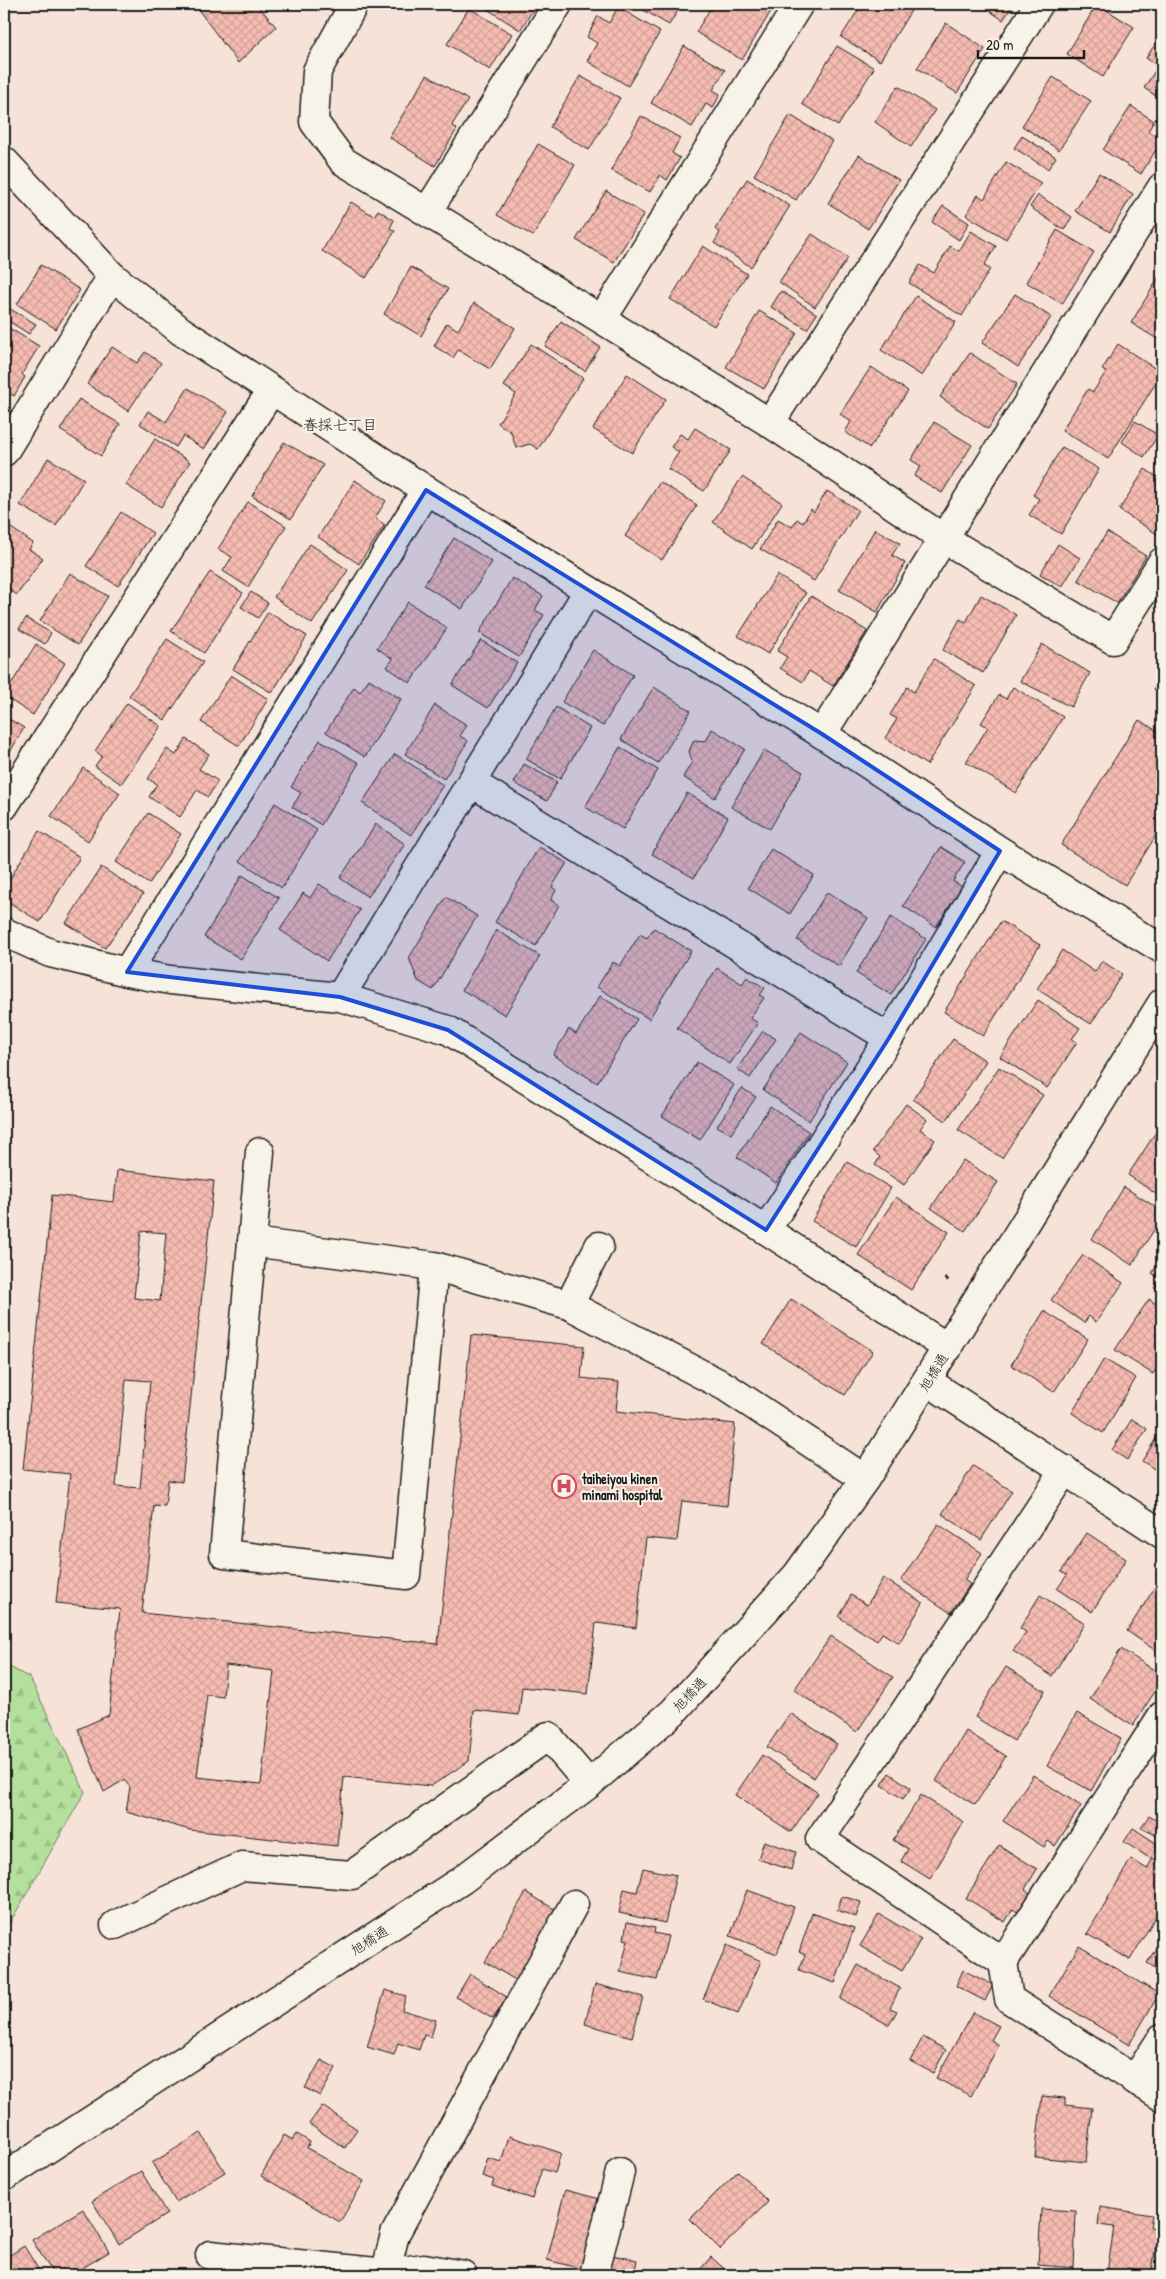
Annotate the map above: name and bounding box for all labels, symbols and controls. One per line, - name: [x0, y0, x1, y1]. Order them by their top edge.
- scale bar: [978, 28, 1085, 60]
- text: 20 m: [986, 34, 1013, 55]
- district label: 春採七丁目: [302, 414, 378, 435]
- street label: 旭橋通: [914, 1349, 952, 1395]
- place label: taiheiyou kinen minami hospital: [581, 1469, 663, 1506]
- hospital icon: taiheiyou kinen minami hospital: [551, 1473, 577, 1499]
- street label: 旭橋通: [668, 1672, 710, 1716]
- street label: 旭橋通: [346, 1921, 392, 1959]

